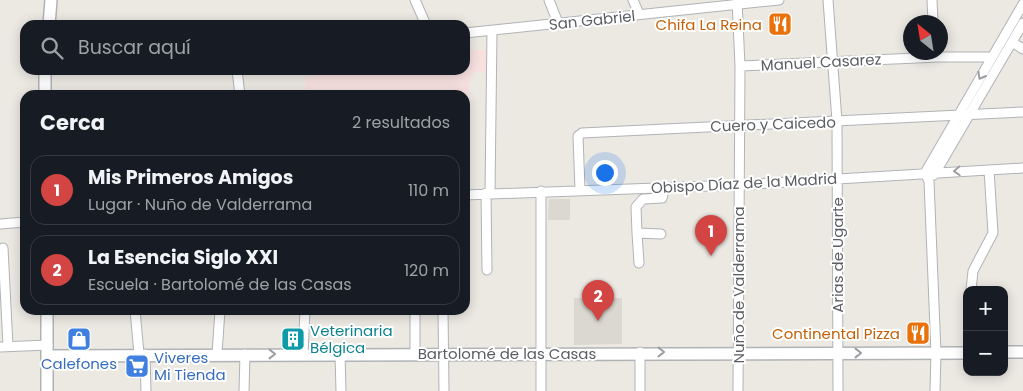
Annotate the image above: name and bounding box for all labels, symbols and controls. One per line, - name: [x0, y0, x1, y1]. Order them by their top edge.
- street label: San Gabriel: [548, 5, 636, 35]
- restaurant icon: Chifa La Reina: [767, 11, 793, 37]
- place label: Chifa La Reina: [656, 14, 762, 35]
- north arrow: [903, 15, 948, 60]
- search box: [20, 20, 470, 75]
- icon: search: [38, 34, 66, 62]
- text: Buscar aquí: [78, 34, 191, 61]
- street label: Manuel Casarez: [760, 48, 882, 76]
- one-way arrow: [978, 71, 988, 80]
- text: Cerca: [40, 108, 105, 137]
- text: 2 resultados: [352, 111, 450, 134]
- street label: Cuero y Caicedo: [710, 111, 836, 137]
- your location: [592, 160, 618, 186]
- text: Mis Primeros Amigos: [88, 164, 293, 191]
- one-way arrow: [953, 166, 961, 177]
- street label: Obispo Díaz de la Madrid: [650, 168, 838, 198]
- text: 1: [54, 179, 60, 202]
- text: 110 m: [408, 179, 449, 202]
- text: Lugar · Nuño de Valderrama: [88, 193, 312, 216]
- street label: Arias de Ugarte: [827, 197, 848, 313]
- street label: Nuño de Valderrama: [728, 206, 749, 364]
- pin: 1: [695, 215, 727, 256]
- text: La Esencia Siglo XXI: [88, 244, 278, 271]
- text: 2: [52, 259, 62, 282]
- text: 120 m: [404, 259, 449, 282]
- text: Escuela · Bartolomé de las Casas: [88, 273, 352, 296]
- pin: 2: [582, 280, 614, 321]
- map controls: [963, 286, 1008, 376]
- button: +: [963, 286, 1008, 331]
- place label: Veterinaria Bélgica: [310, 320, 393, 358]
- restaurant icon: Continental Pizza: [905, 320, 931, 346]
- place label: Continental Pizza: [772, 323, 900, 344]
- shop icon: Calefones: [66, 326, 92, 352]
- building icon: Veterinaria Bélgica: [280, 326, 306, 352]
- button: −: [963, 331, 1008, 376]
- street label: Bartolomé de las Casas: [418, 343, 597, 364]
- place label: Viveres Mi Tienda: [154, 347, 226, 385]
- one-way arrow: [657, 347, 665, 357]
- one-way arrow: [854, 348, 862, 358]
- one-way arrow: [268, 349, 276, 359]
- place label: Calefones: [41, 353, 117, 374]
- supermarket icon: Viveres Mi Tienda: [124, 353, 150, 379]

